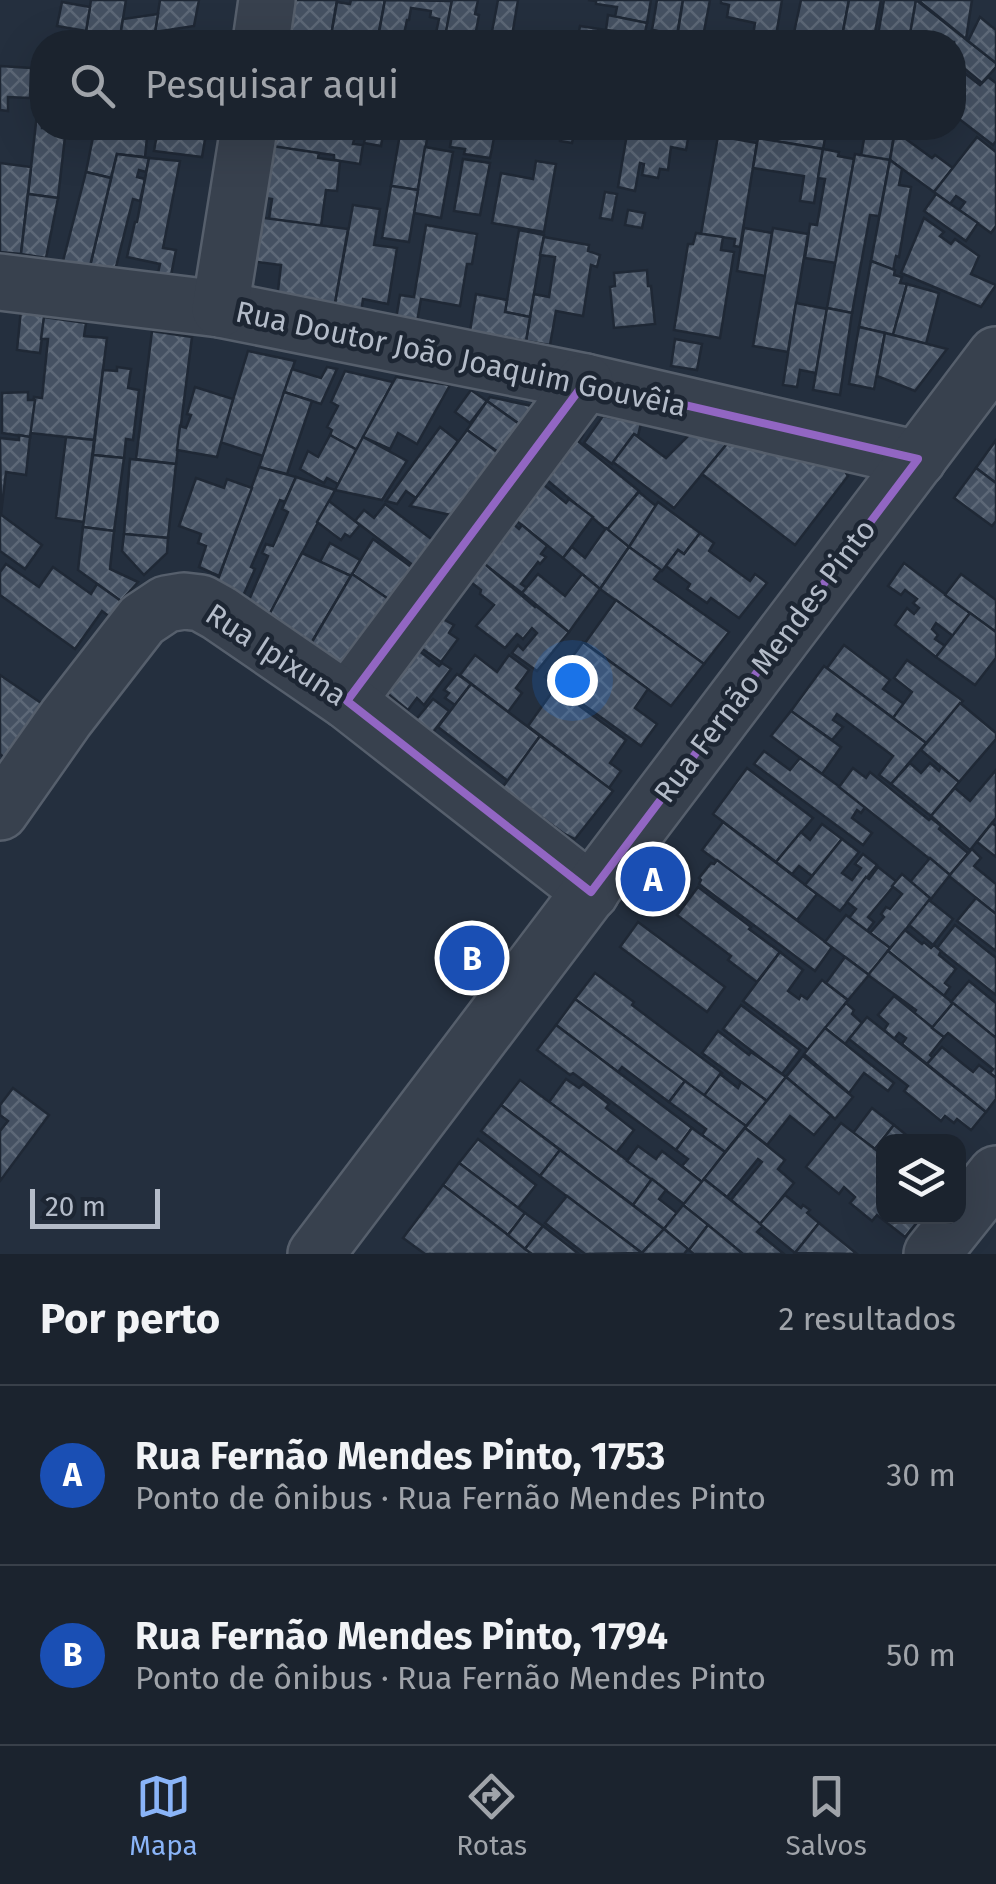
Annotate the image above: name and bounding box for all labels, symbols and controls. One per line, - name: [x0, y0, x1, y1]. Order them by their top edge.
- search box: [30, 30, 966, 140]
- icon: search: [65, 58, 120, 113]
- text: Pesquisar aqui: [145, 62, 399, 108]
- street label: Rua Doutor João Joaquim Gouvêia: [232, 294, 690, 424]
- street label: Rua Fernão Mendes Pinto: [647, 512, 883, 810]
- street label: Rua Ipixuna: [199, 596, 353, 714]
- your location: [547, 655, 598, 706]
- pin: A: [620, 842, 686, 916]
- pin: B: [440, 920, 504, 996]
- map controls: [876, 1134, 966, 1224]
- button: layers: [876, 1134, 966, 1224]
- scale bar: [30, 1184, 160, 1228]
- text: 20 m: [45, 1190, 106, 1223]
- text: Por perto: [40, 1294, 220, 1344]
- text: 2 resultados: [778, 1300, 956, 1338]
- text: Rua Fernão Mendes Pinto, 1753: [135, 1433, 665, 1479]
- text: A: [63, 1456, 82, 1494]
- text: 30 m: [886, 1456, 956, 1494]
- text: Ponto de ônibus · Rua Fernão Mendes Pinto: [135, 1479, 766, 1517]
- text: Rua Fernão Mendes Pinto, 1794: [135, 1613, 668, 1659]
- text: B: [63, 1636, 82, 1674]
- text: 50 m: [886, 1636, 956, 1674]
- text: Ponto de ônibus · Rua Fernão Mendes Pinto: [135, 1659, 766, 1697]
- tab: Mapa: [129, 1769, 198, 1862]
- tab: Rotas: [456, 1769, 527, 1862]
- tab: Salvos: [786, 1769, 867, 1862]

